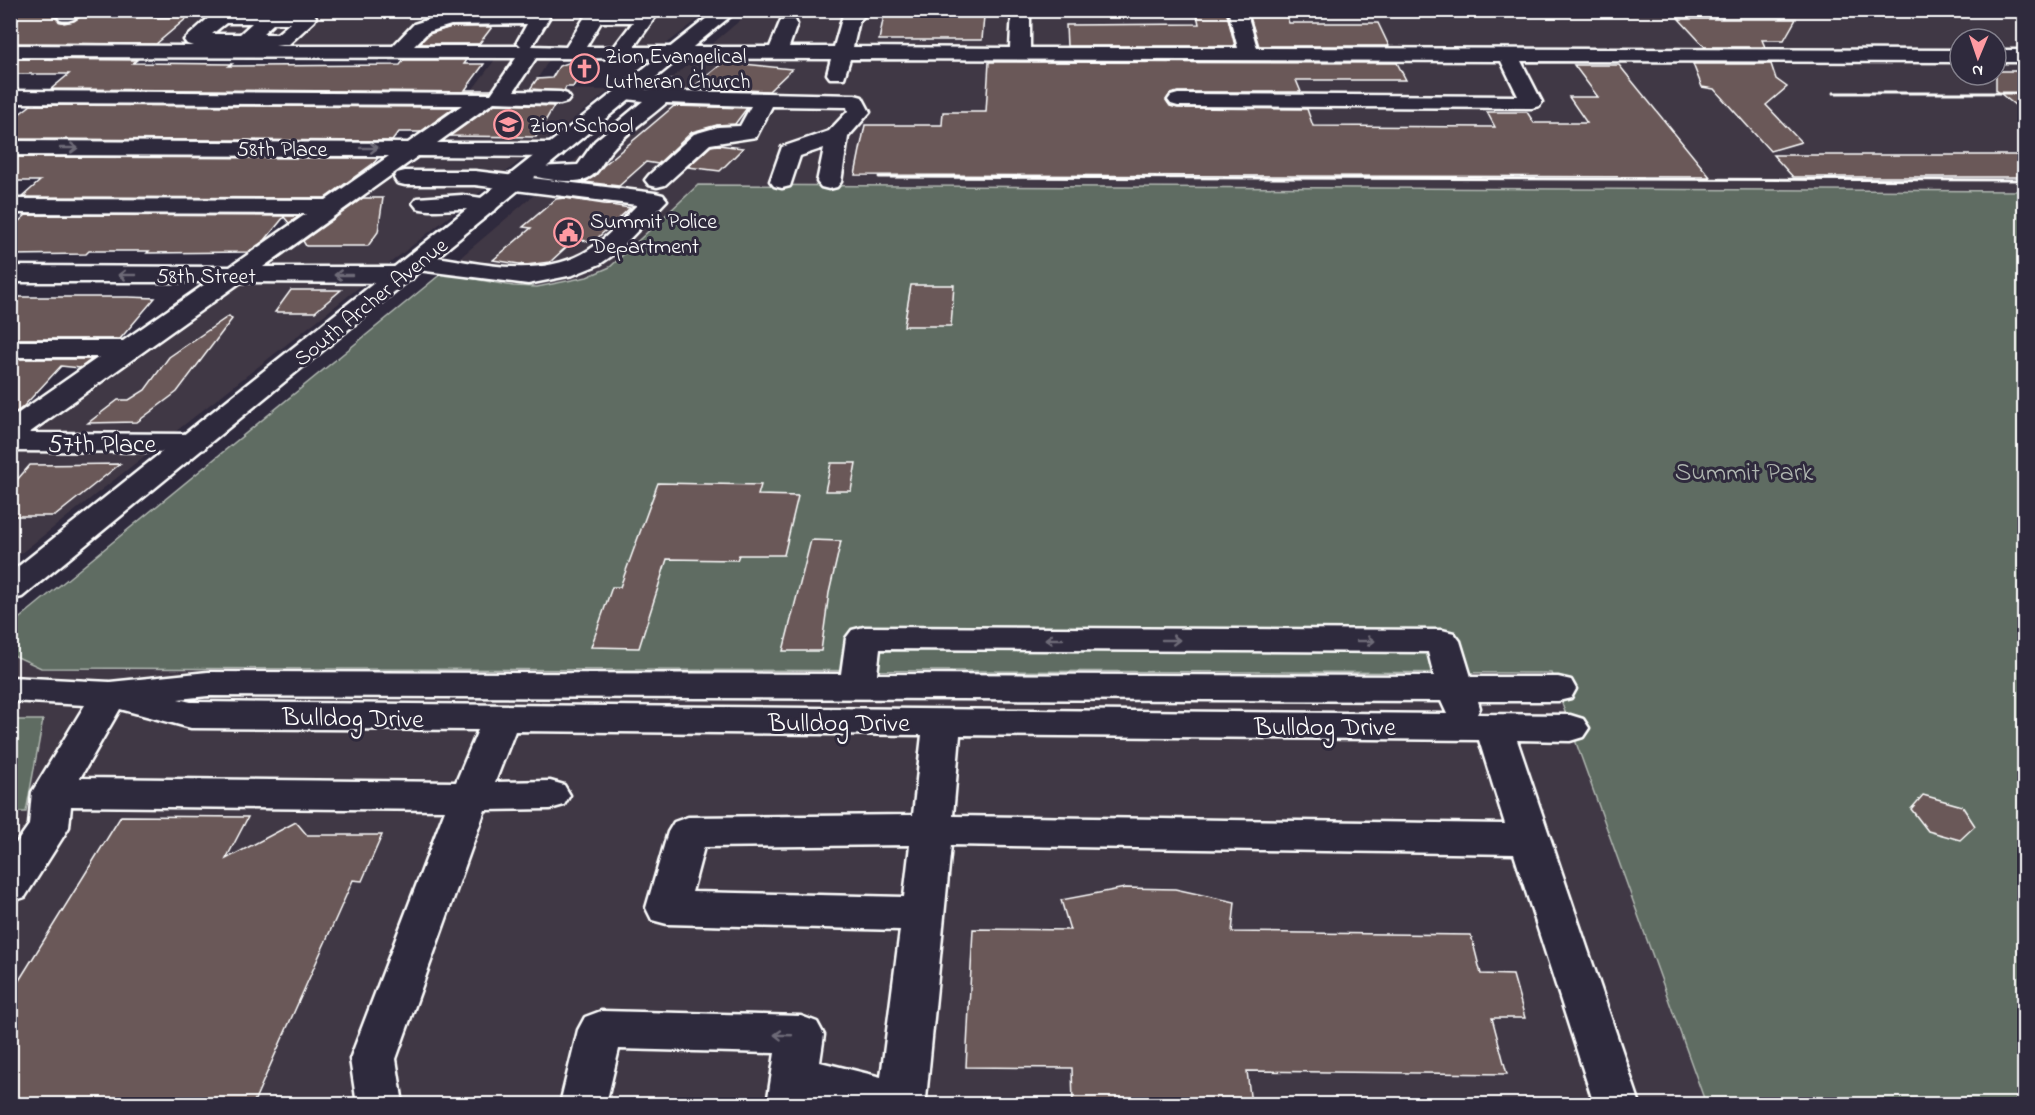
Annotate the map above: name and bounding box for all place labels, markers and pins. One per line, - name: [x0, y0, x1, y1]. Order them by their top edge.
- place label: Zion Evangelical Lutheran Church: [605, 42, 751, 99]
- church icon: Zion Evangelical Lutheran Church: [568, 52, 600, 84]
- school or university icon: Zion School: [492, 108, 524, 140]
- place label: Zion School: [529, 111, 634, 143]
- place label: Summit Police Department: [589, 207, 717, 264]
- public building icon: Summit Police Department: [553, 217, 585, 249]

